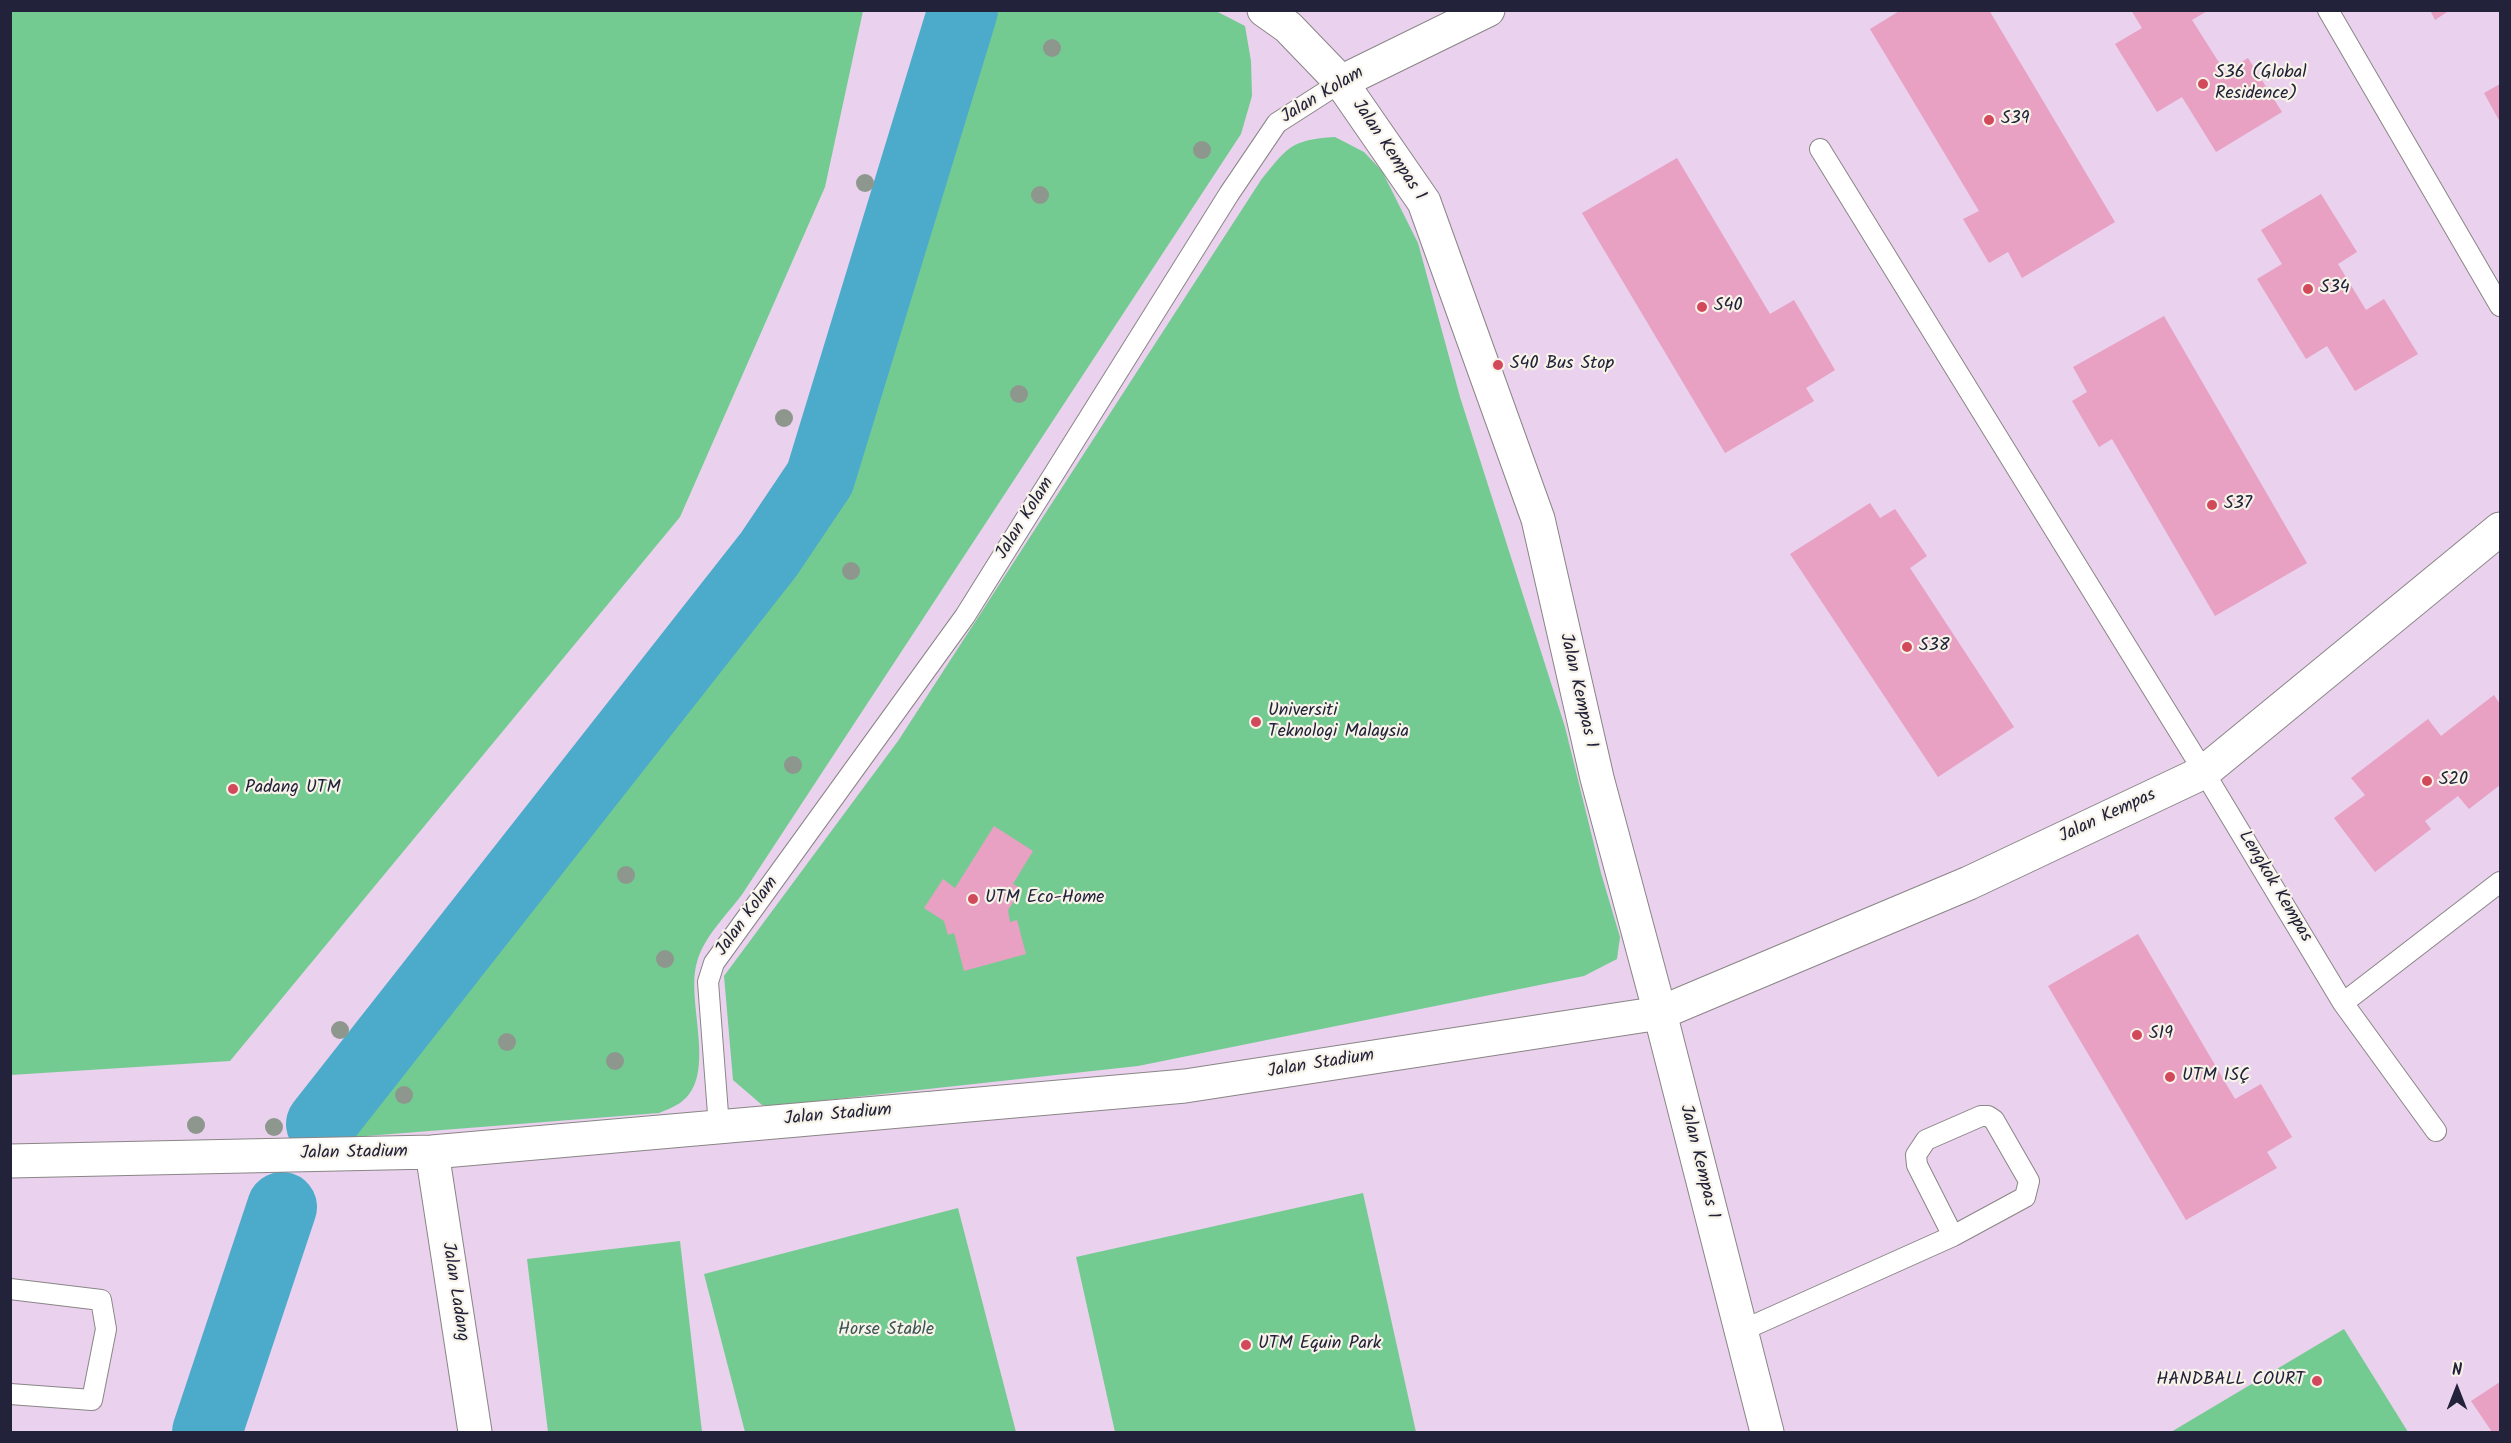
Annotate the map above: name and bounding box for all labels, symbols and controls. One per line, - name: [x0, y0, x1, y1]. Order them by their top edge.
- street label: Jalan Kolam: [1278, 63, 1368, 129]
- place label: S36 (Global Residence): [2215, 63, 2307, 106]
- marker: S36 (Global Residence): [2196, 77, 2210, 91]
- street label: Jalan Kempas 1: [1346, 96, 1430, 206]
- place label: S39: [2001, 109, 2030, 131]
- marker: S39: [1982, 113, 1996, 127]
- place label: S34: [2320, 278, 2350, 300]
- marker: S34: [2301, 282, 2315, 296]
- place label: S40: [1714, 296, 1742, 318]
- marker: S40: [1695, 300, 1709, 314]
- place label: S40 Bus Stop: [1510, 354, 1614, 376]
- marker: S40 Bus Stop: [1491, 358, 1505, 372]
- street label: Jalan Kolam: [992, 474, 1060, 564]
- place label: S37: [2224, 494, 2252, 516]
- marker: S37: [2205, 498, 2219, 512]
- street label: Jalan Kempas 1: [1553, 631, 1601, 751]
- place label: S38: [1919, 636, 1950, 658]
- marker: S38: [1900, 640, 1914, 654]
- place label: Universiti Teknologi Malaysia: [1268, 701, 1409, 744]
- marker: Universiti Teknologi Malaysia: [1249, 715, 1263, 729]
- place label: S20: [2439, 770, 2468, 792]
- marker: S20: [2420, 774, 2434, 788]
- place label: Padang UTM: [245, 778, 341, 800]
- marker: Padang UTM: [226, 782, 240, 796]
- street label: Jalan Kempas: [2056, 785, 2160, 849]
- street label: Lengkok Kempas: [2232, 827, 2316, 947]
- street label: Jalan Kolam: [712, 873, 784, 961]
- place label: UTM Eco-Home: [985, 888, 1104, 910]
- marker: UTM Eco-Home: [966, 892, 980, 906]
- place label: S19: [2149, 1024, 2173, 1046]
- marker: S19: [2130, 1028, 2144, 1042]
- street label: Jalan Stadium: [1266, 1046, 1376, 1084]
- place label: UTM ISÇ: [2182, 1066, 2250, 1088]
- marker: UTM ISÇ: [2163, 1070, 2177, 1084]
- street label: Jalan Stadium: [783, 1101, 893, 1131]
- street label: Jalan Kempas 1: [1673, 1103, 1723, 1221]
- street label: Jalan Stadium: [300, 1142, 408, 1166]
- street label: Jalan Ladang: [435, 1241, 473, 1343]
- park label: Horse Stable: [838, 1320, 934, 1342]
- place label: UTM Equin Park: [1258, 1334, 1381, 1356]
- marker: UTM Equin Park: [1239, 1338, 1253, 1352]
- text: N: [2452, 1358, 2462, 1383]
- north arrow: [2427, 1359, 2487, 1419]
- place label: HANDBALL COURT: [2156, 1370, 2305, 1392]
- marker: HANDBALL COURT: [2310, 1374, 2324, 1388]

